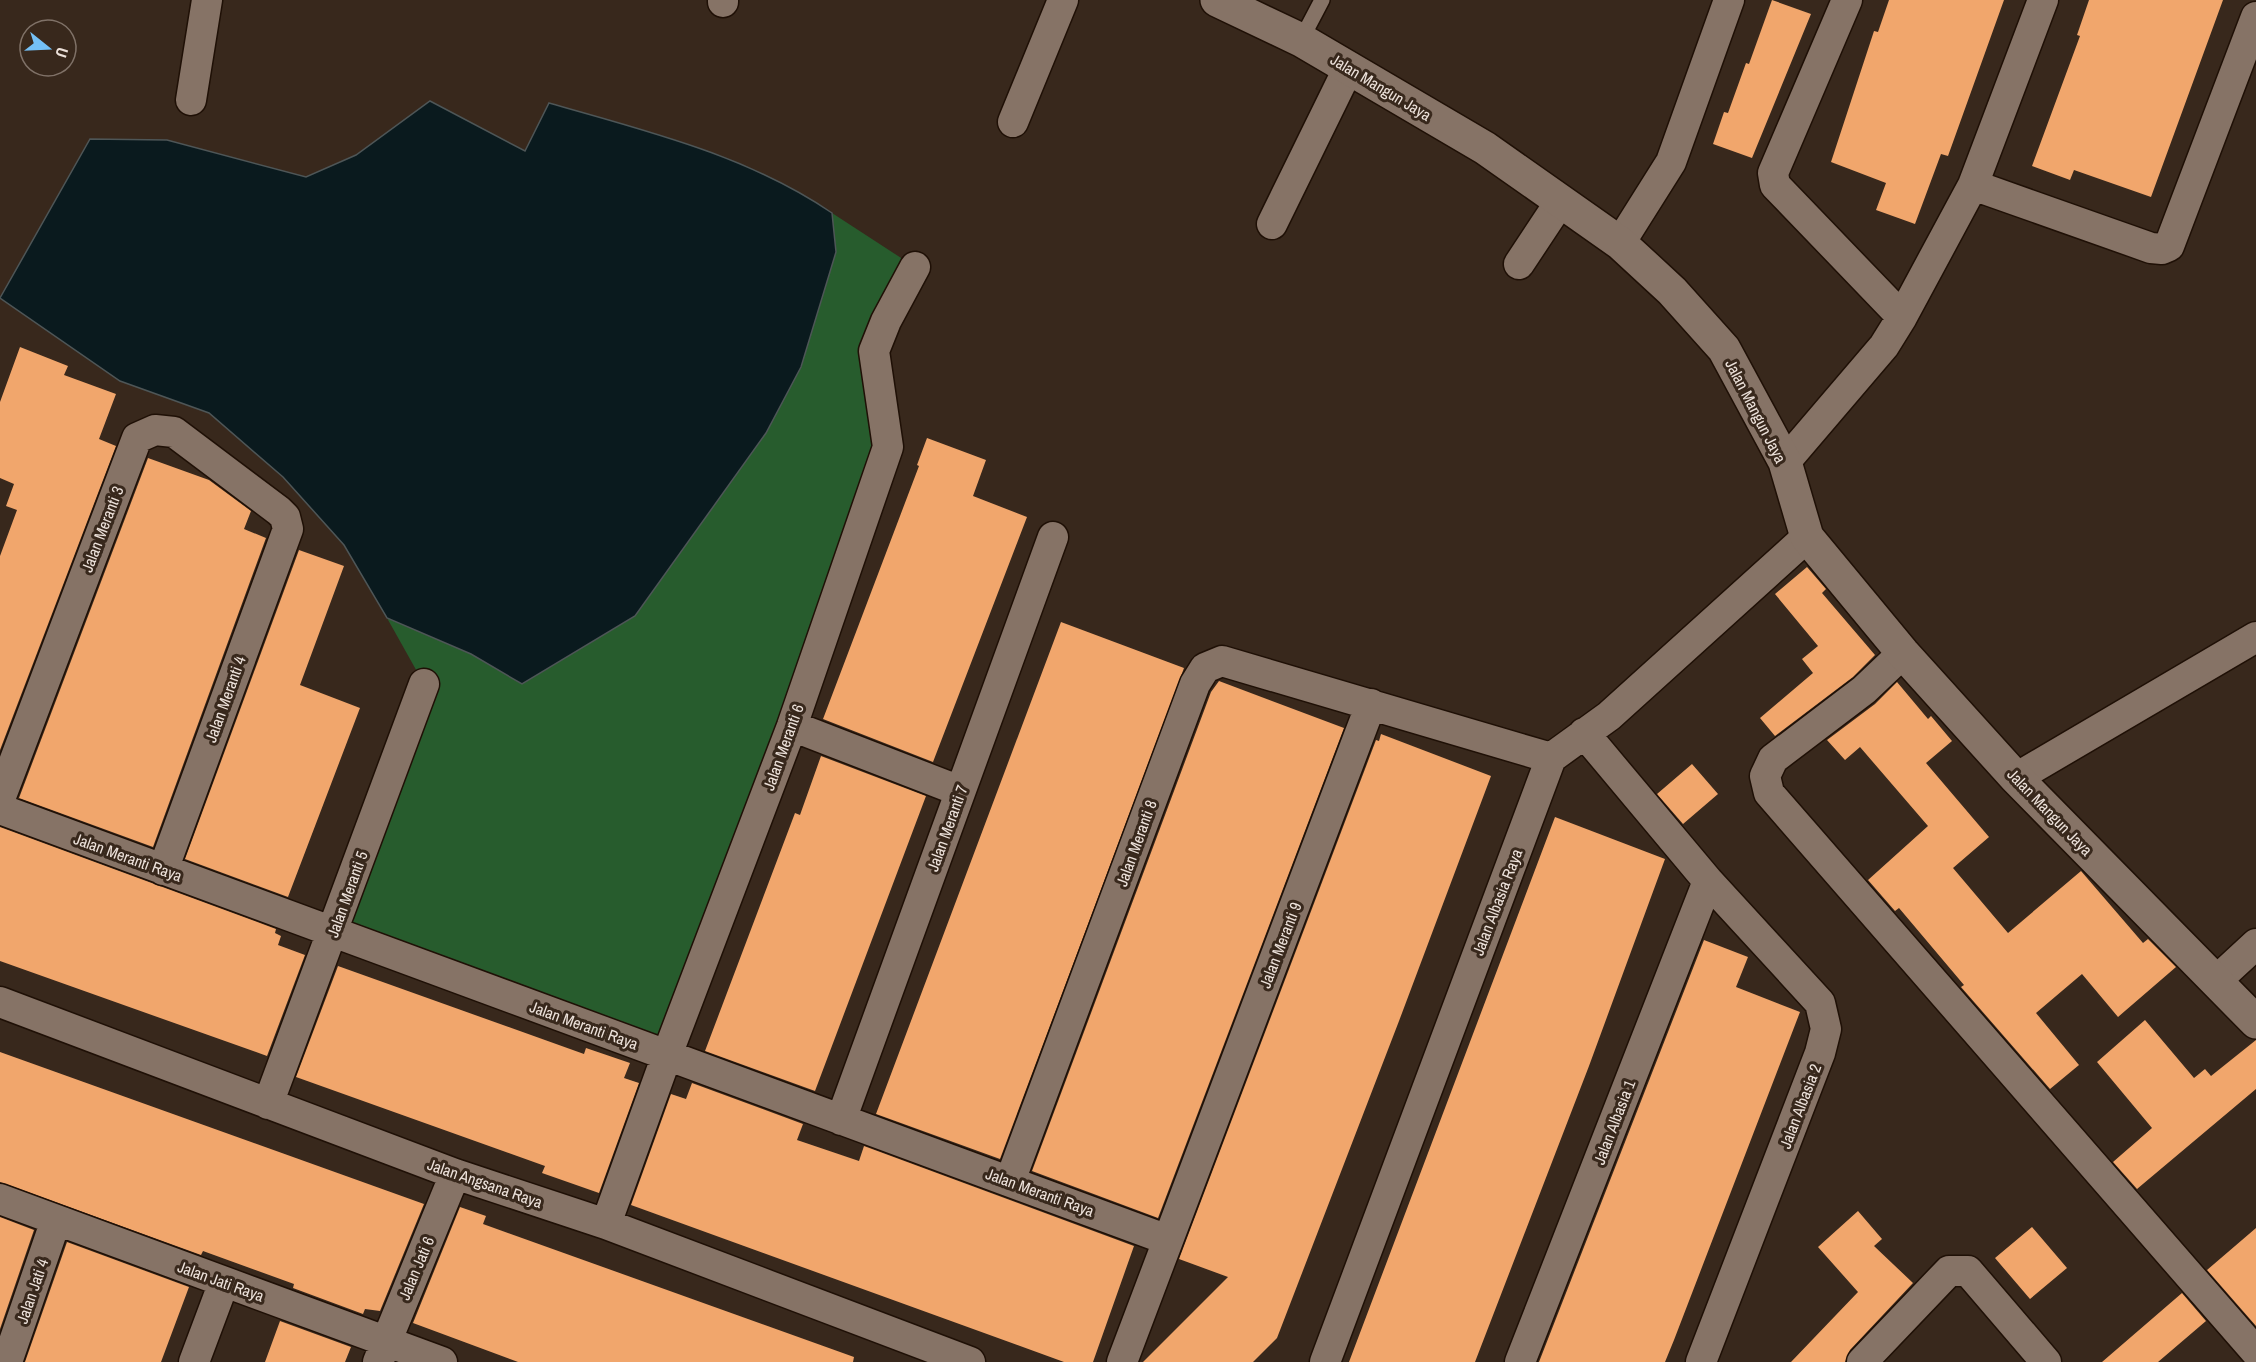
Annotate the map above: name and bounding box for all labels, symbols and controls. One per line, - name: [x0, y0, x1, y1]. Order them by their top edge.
- north arrow: [18, 18, 78, 78]
- text: U: [50, 45, 74, 61]
- street label: Jalan Mangun Jaya: [1327, 48, 1436, 126]
- street label: Jalan Mangun Jaya: [1720, 355, 1792, 467]
- street label: Jalan Meranti 3: [76, 483, 128, 575]
- street label: Jalan Meranti 4: [199, 653, 251, 745]
- street label: Jalan Meranti 6: [757, 701, 809, 793]
- street label: Jalan Mangun Jaya: [2003, 763, 2098, 861]
- street label: Jalan Meranti 7: [921, 782, 973, 874]
- street label: Jalan Meranti 8: [1110, 797, 1162, 889]
- street label: Jalan Meranti Raya: [71, 827, 186, 887]
- street label: Jalan Albasia Raya: [1467, 845, 1528, 958]
- street label: Jalan Meranti 5: [321, 848, 373, 940]
- street label: Jalan Meranti 9: [1254, 899, 1306, 991]
- street label: Jalan Meranti Raya: [527, 995, 642, 1055]
- street label: Jalan Albasia 2: [1774, 1061, 1826, 1151]
- street label: Jalan Albasia 1: [1588, 1076, 1640, 1167]
- street label: Jalan Angsana Raya: [425, 1153, 546, 1213]
- street label: Jalan Meranti Raya: [983, 1162, 1098, 1222]
- street label: Jalan Jati 6: [393, 1233, 439, 1303]
- street label: Jalan Jati Raya: [175, 1255, 268, 1307]
- street label: Jalan Jati 4: [11, 1256, 53, 1326]

